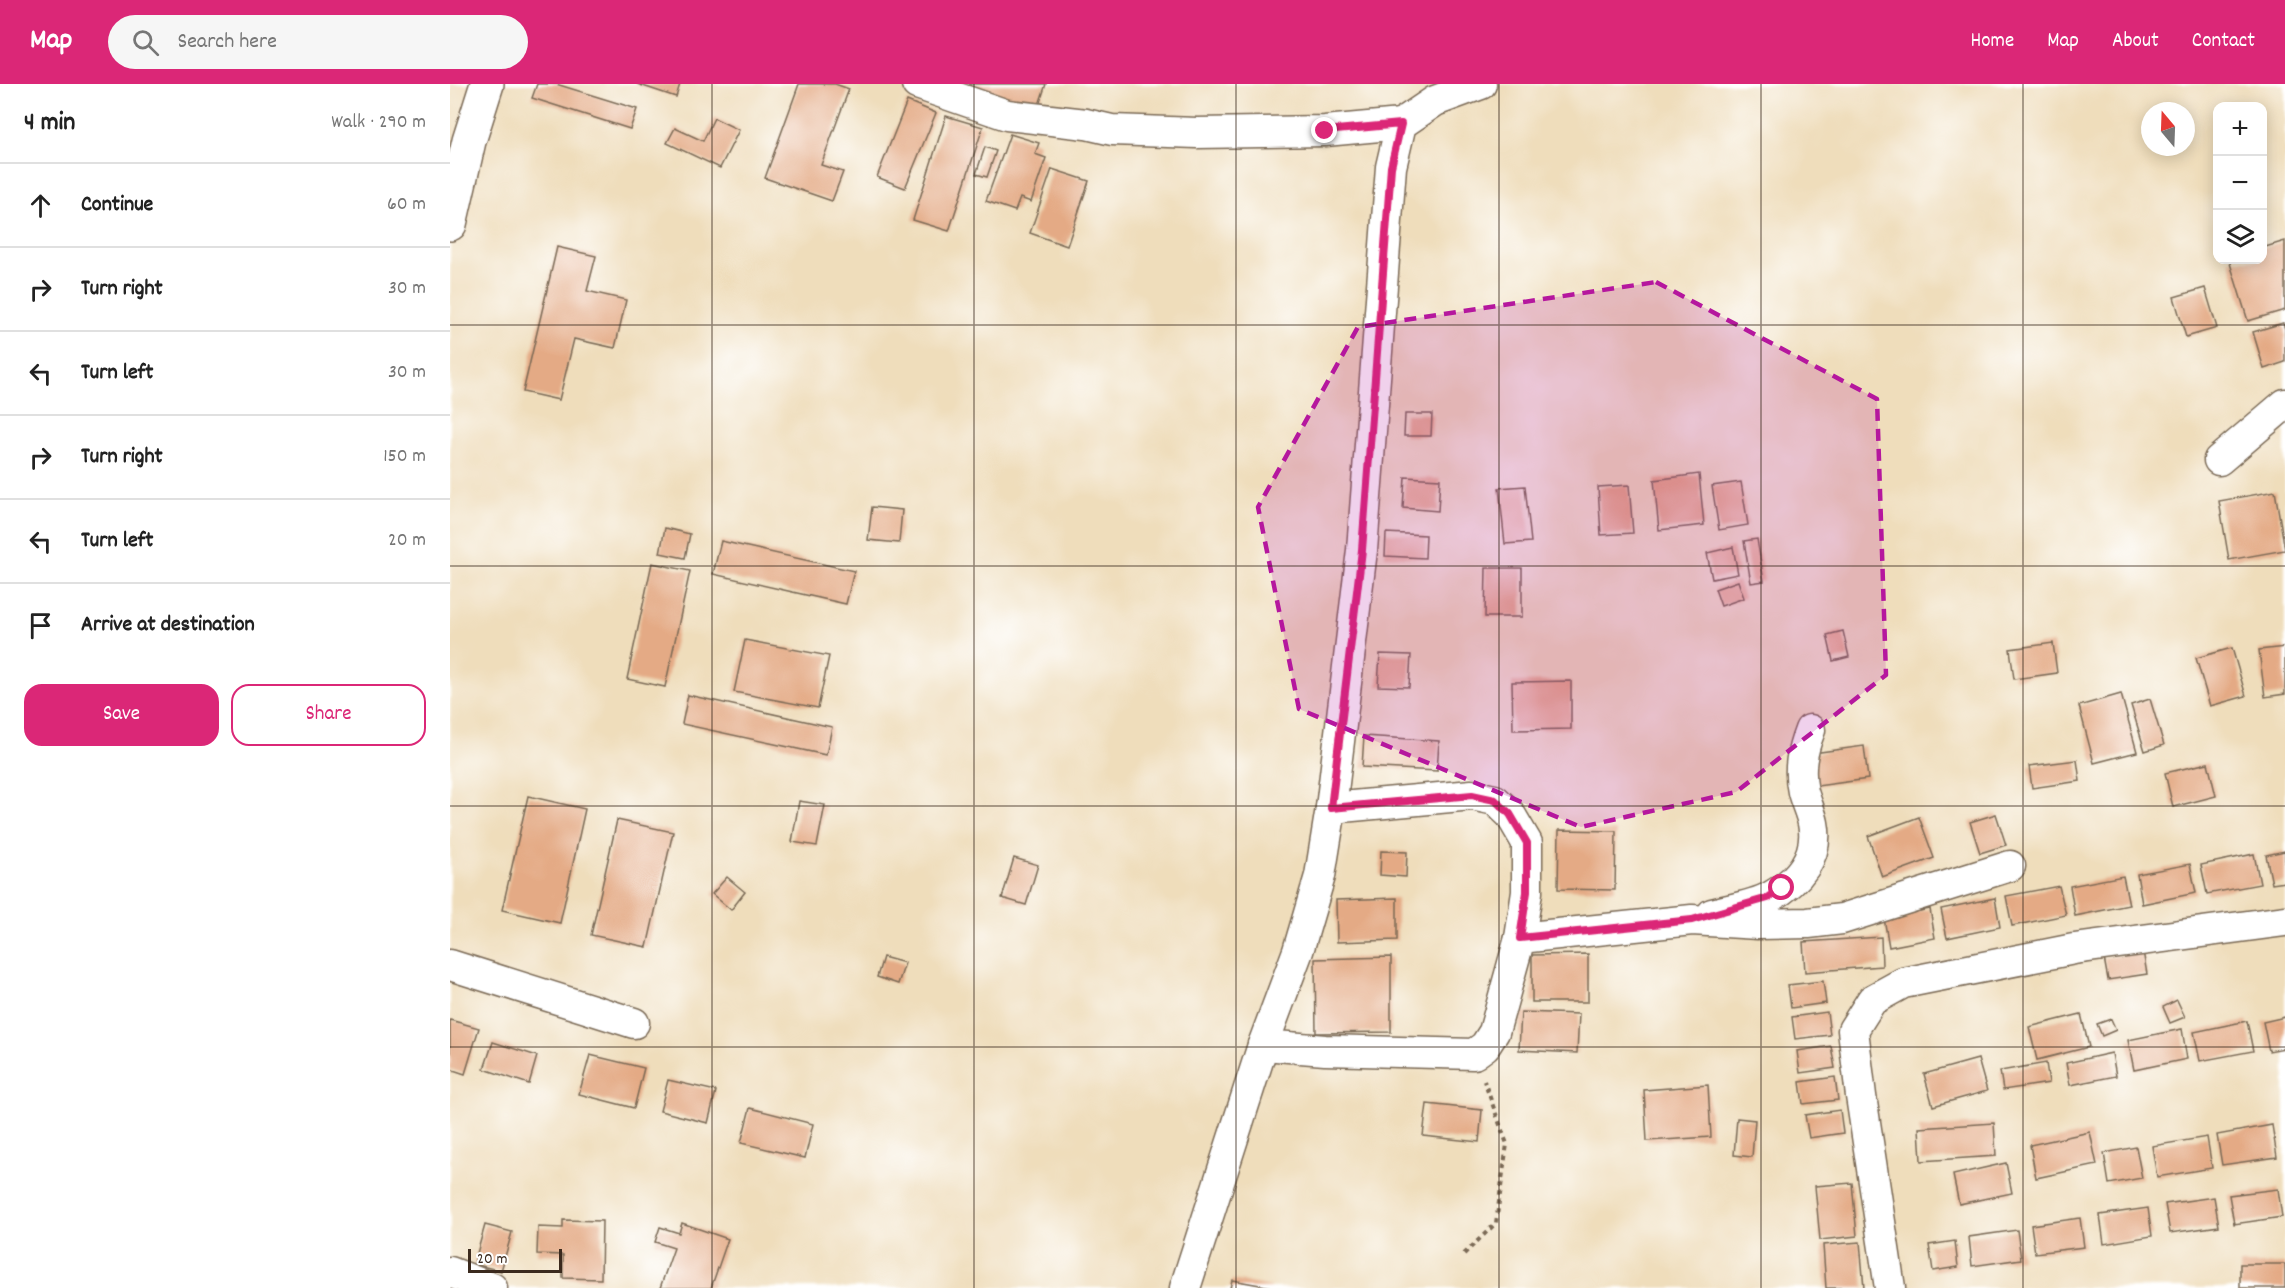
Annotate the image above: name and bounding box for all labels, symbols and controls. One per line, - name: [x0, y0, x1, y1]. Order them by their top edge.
- search box: [108, 15, 528, 69]
- text: Map: [30, 22, 72, 62]
- icon: search: [129, 26, 162, 59]
- text: Search here: [177, 27, 277, 58]
- text: Home: [1970, 27, 2014, 57]
- text: Map: [2047, 27, 2079, 57]
- text: About: [2112, 27, 2159, 57]
- text: Contact: [2192, 27, 2255, 57]
- north arrow: [2141, 102, 2195, 156]
- map controls: [2213, 102, 2267, 264]
- button: +: [2213, 102, 2267, 156]
- text: 4 min: [24, 105, 75, 142]
- text: Walk · 290 m: [331, 109, 426, 137]
- route end: [1311, 117, 1337, 143]
- button: −: [2213, 156, 2267, 210]
- icon: ahead: [24, 189, 57, 222]
- text: Continue: [81, 190, 153, 221]
- text: 60 m: [387, 191, 426, 219]
- button: layers: [2213, 210, 2267, 264]
- icon: right: [24, 273, 57, 306]
- text: Turn right: [81, 274, 163, 305]
- text: 30 m: [388, 275, 426, 303]
- icon: left: [24, 357, 57, 390]
- text: Turn left: [81, 358, 153, 389]
- text: 30 m: [388, 359, 426, 387]
- icon: right: [24, 441, 57, 474]
- text: Turn right: [81, 442, 163, 473]
- text: 150 m: [383, 443, 426, 471]
- icon: left: [24, 525, 57, 558]
- text: Turn left: [81, 526, 153, 557]
- text: 20 m: [388, 527, 426, 555]
- icon: arrive: [24, 609, 57, 642]
- text: Arrive at destination: [81, 610, 255, 641]
- button: Save: [24, 684, 219, 746]
- button: Share: [231, 684, 426, 746]
- route start: [1768, 874, 1794, 900]
- scale bar: [468, 1246, 562, 1274]
- text: 20 m: [477, 1248, 507, 1271]

